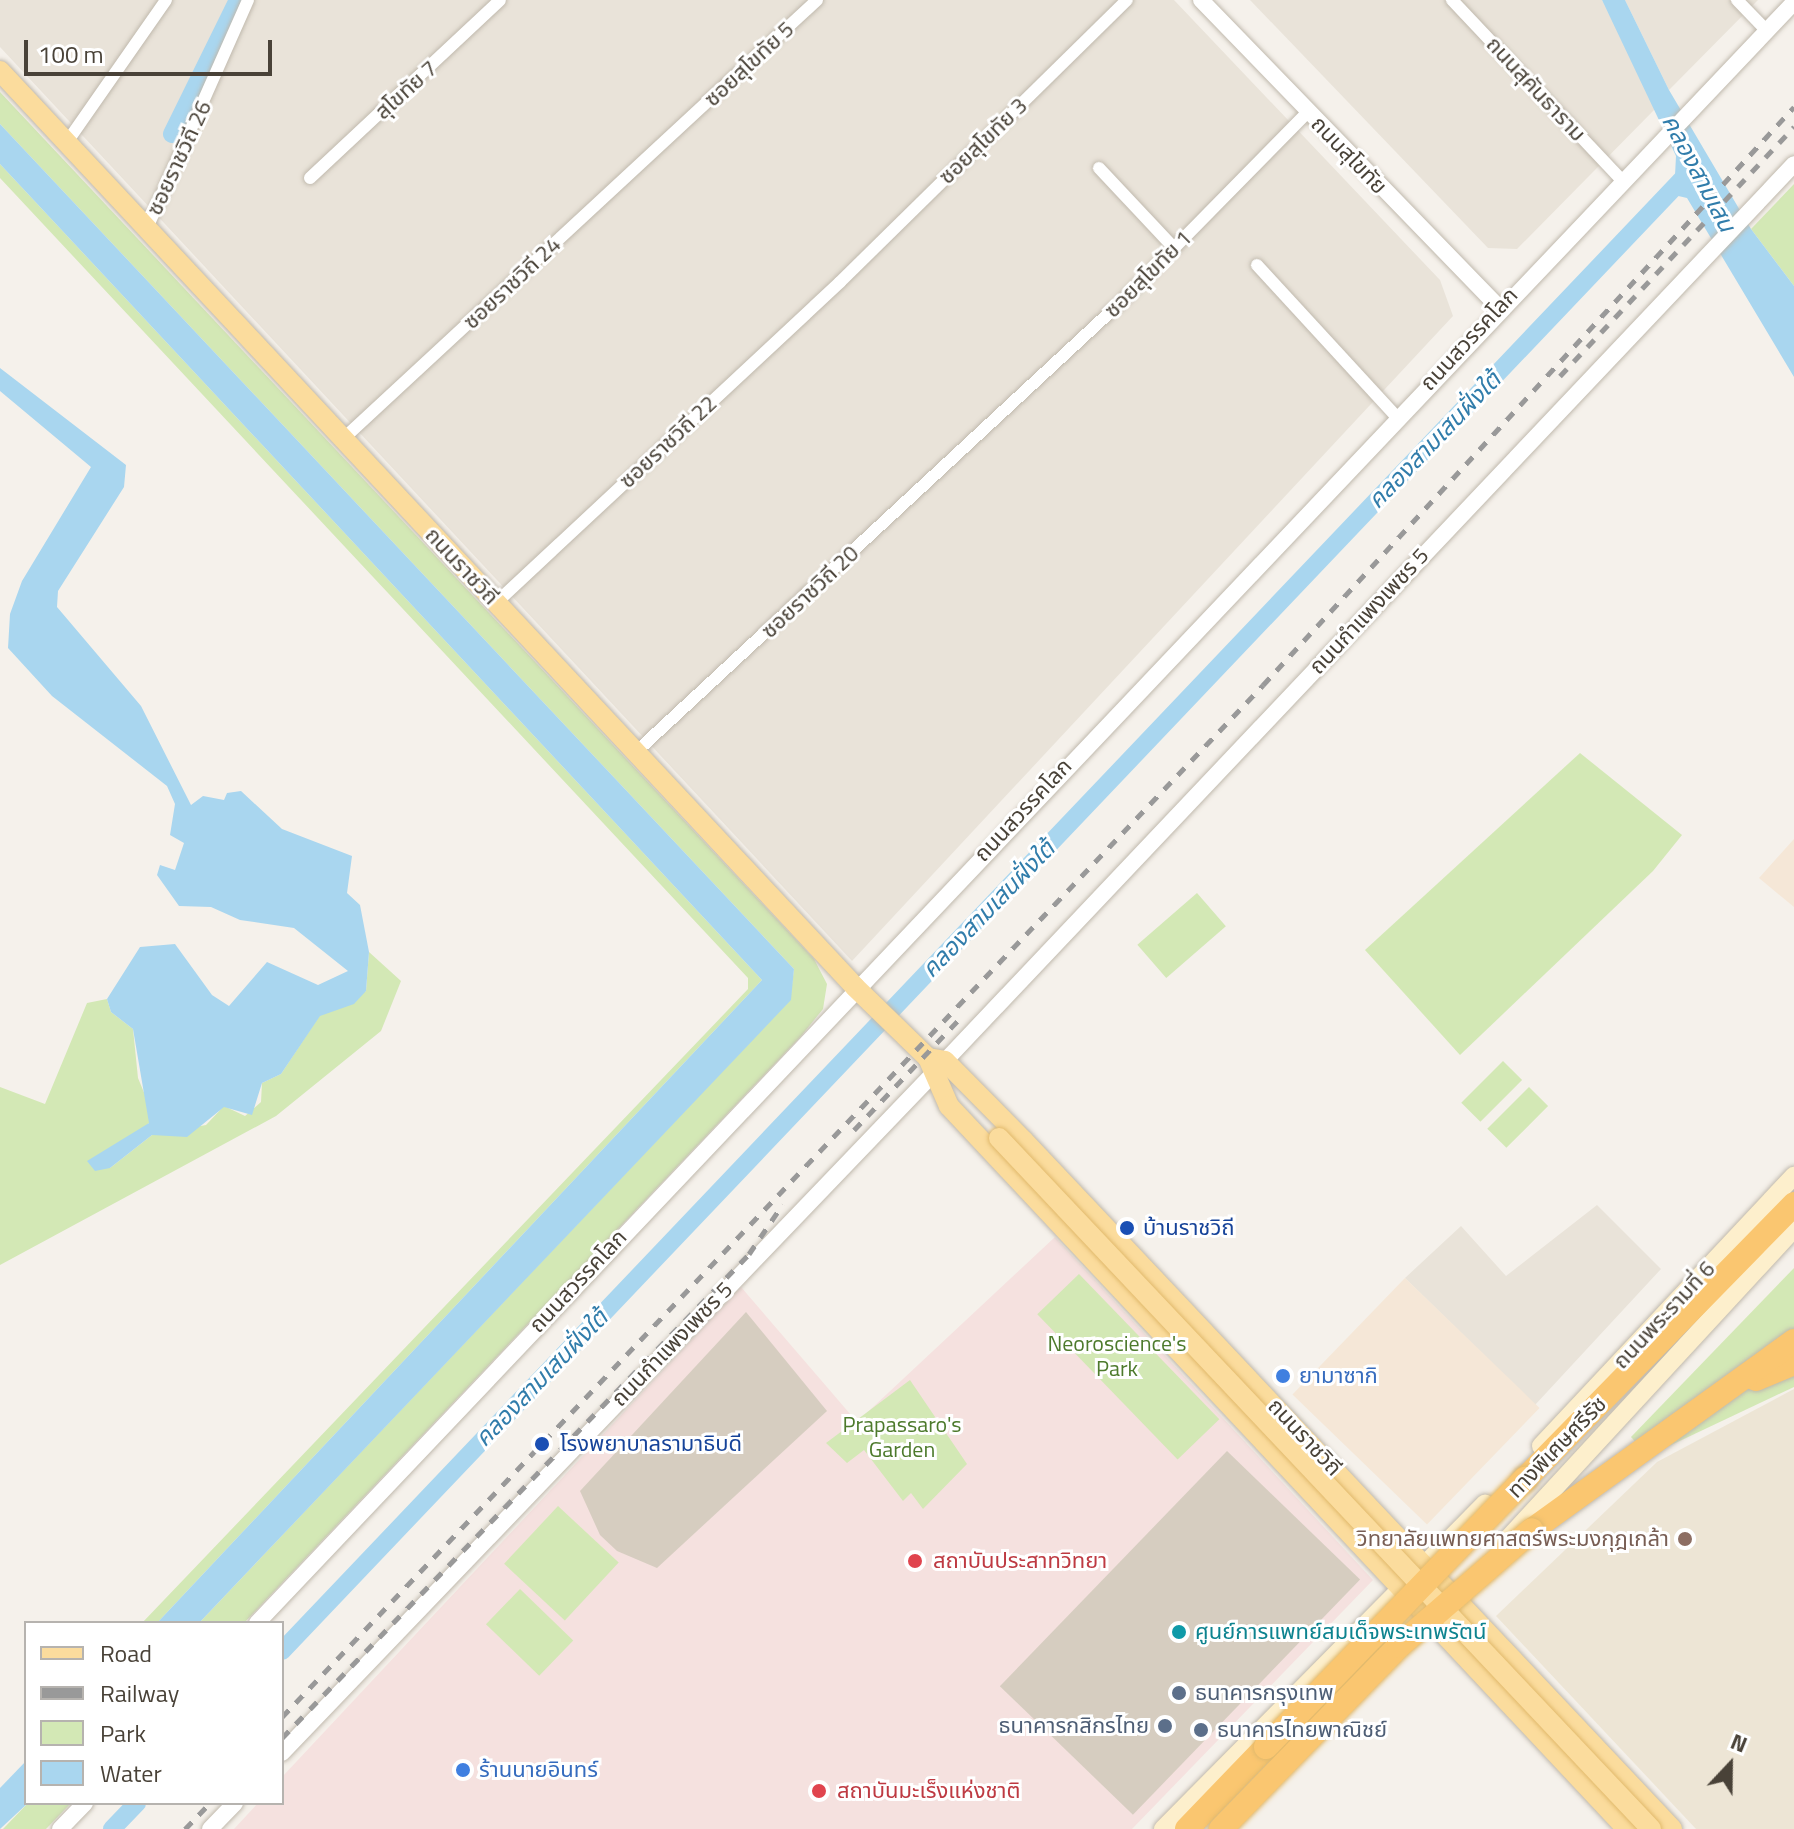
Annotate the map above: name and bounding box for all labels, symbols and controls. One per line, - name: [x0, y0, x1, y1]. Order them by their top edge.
- street label: ซอยสุโขทัย 5: [699, 16, 799, 112]
- scale bar: [28, 24, 276, 74]
- street label: ถนนสุคันธาราม: [1481, 31, 1591, 147]
- text: 100 m: [38, 36, 104, 72]
- street label: สุโขทัย 7: [369, 55, 443, 125]
- street label: ซอยสุโขทัย 3: [933, 92, 1033, 190]
- street label: ซอยราชวิถี 26: [141, 97, 217, 219]
- water label: คลองสามเสน: [1656, 109, 1742, 237]
- street label: ถนนสุโขทัย: [1306, 111, 1392, 199]
- street label: ซอยสุโขทัย 1: [1099, 225, 1197, 323]
- street label: ซอยราชวิถี 24: [458, 231, 566, 335]
- street label: ถนนสวรรคโลก: [1415, 282, 1523, 396]
- water label: คลองสามเสนฝั่งใต้: [1361, 366, 1507, 514]
- street label: ซอยราชวิถี 22: [614, 390, 722, 494]
- street label: ถนนราชวิถี: [420, 522, 504, 610]
- street label: ซอยราชวิถี 20: [756, 540, 864, 644]
- street label: ถนนกำแพงเพชร 5: [1304, 542, 1434, 680]
- street label: ถนนสวรรคโลก: [969, 753, 1077, 867]
- water label: คลองสามเสนฝั่งใต้: [915, 835, 1061, 983]
- place label: บ้านราชวิถี: [1143, 1215, 1235, 1241]
- marker: บ้านราชวิถี: [1118, 1219, 1136, 1237]
- street label: ถนนสวรรคโลก: [524, 1224, 632, 1338]
- street label: ถนนพระรามที่ 6: [1607, 1256, 1721, 1374]
- street label: ถนนกำแพงเพชร 5: [606, 1276, 738, 1412]
- water label: คลองสามเสนฝั่งใต้: [468, 1304, 614, 1452]
- park label: Neoroscience's Park: [1047, 1330, 1187, 1382]
- place label: ยามาซากิ: [1299, 1363, 1378, 1389]
- marker: ยามาซากิ: [1274, 1367, 1292, 1385]
- street label: ทางพิเศษศรีรัช: [1502, 1391, 1612, 1503]
- street label: ถนนราชวิถี: [1263, 1393, 1347, 1481]
- park label: Prapassaro's Garden: [842, 1411, 962, 1462]
- place label: โรงพยาบาลรามาธิบดี: [560, 1431, 742, 1457]
- marker: โรงพยาบาลรามาธิบดี: [531, 1433, 553, 1455]
- place label: วิทยาลัยแพทยศาสตร์พระมงกุฎเกล้า: [1357, 1526, 1669, 1552]
- marker: วิทยาลัยแพทยศาสตร์พระมงกุฎเกล้า: [1676, 1530, 1694, 1548]
- place label: สถาบันประสาทวิทยา: [933, 1548, 1107, 1574]
- marker: สถาบันประสาทวิทยา: [904, 1550, 926, 1572]
- place label: ศูนย์การแพทย์สมเด็จพระเทพรัตน์: [1195, 1619, 1487, 1645]
- legend: [24, 1621, 284, 1805]
- marker: ศูนย์การแพทย์สมเด็จพระเทพรัตน์: [1170, 1623, 1188, 1641]
- text: Road: [100, 1635, 152, 1671]
- text: Railway: [100, 1675, 179, 1711]
- place label: ธนาคารกรุงเทพ: [1195, 1680, 1333, 1706]
- marker: ธนาคารกรุงเทพ: [1170, 1684, 1188, 1702]
- place label: ธนาคารกสิกรไทย: [999, 1713, 1149, 1739]
- text: Park: [100, 1715, 146, 1751]
- marker: ธนาคารกสิกรไทย: [1156, 1717, 1174, 1735]
- place label: ธนาคารไทยพาณิชย์: [1217, 1717, 1387, 1743]
- marker: ธนาคารไทยพาณิชย์: [1192, 1721, 1210, 1739]
- text: N: [1726, 1724, 1752, 1761]
- north arrow: [1690, 1725, 1770, 1805]
- text: Water: [100, 1755, 162, 1791]
- place label: ร้านนายอินทร์: [479, 1757, 598, 1783]
- marker: ร้านนายอินทร์: [454, 1761, 472, 1779]
- place label: สถาบันมะเร็งแห่งชาติ: [837, 1778, 1021, 1804]
- marker: สถาบันมะเร็งแห่งชาติ: [808, 1780, 830, 1802]

